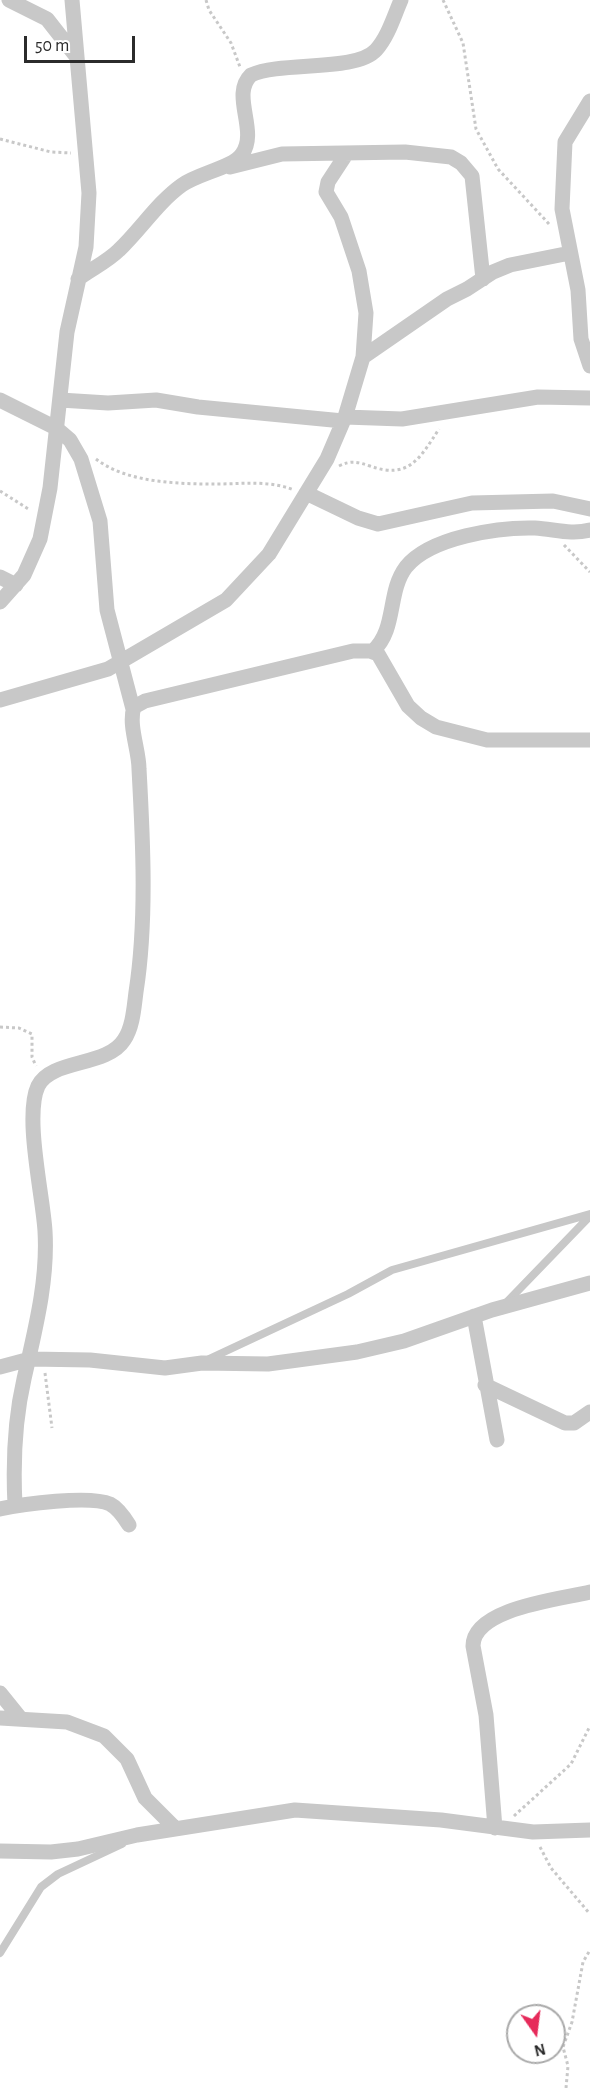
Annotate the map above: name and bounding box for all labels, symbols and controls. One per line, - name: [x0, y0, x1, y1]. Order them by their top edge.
- scale bar: [27, 24, 138, 62]
- text: 50 m: [35, 37, 69, 55]
- north arrow: [506, 2004, 566, 2064]
- text: N: [533, 2040, 547, 2059]

